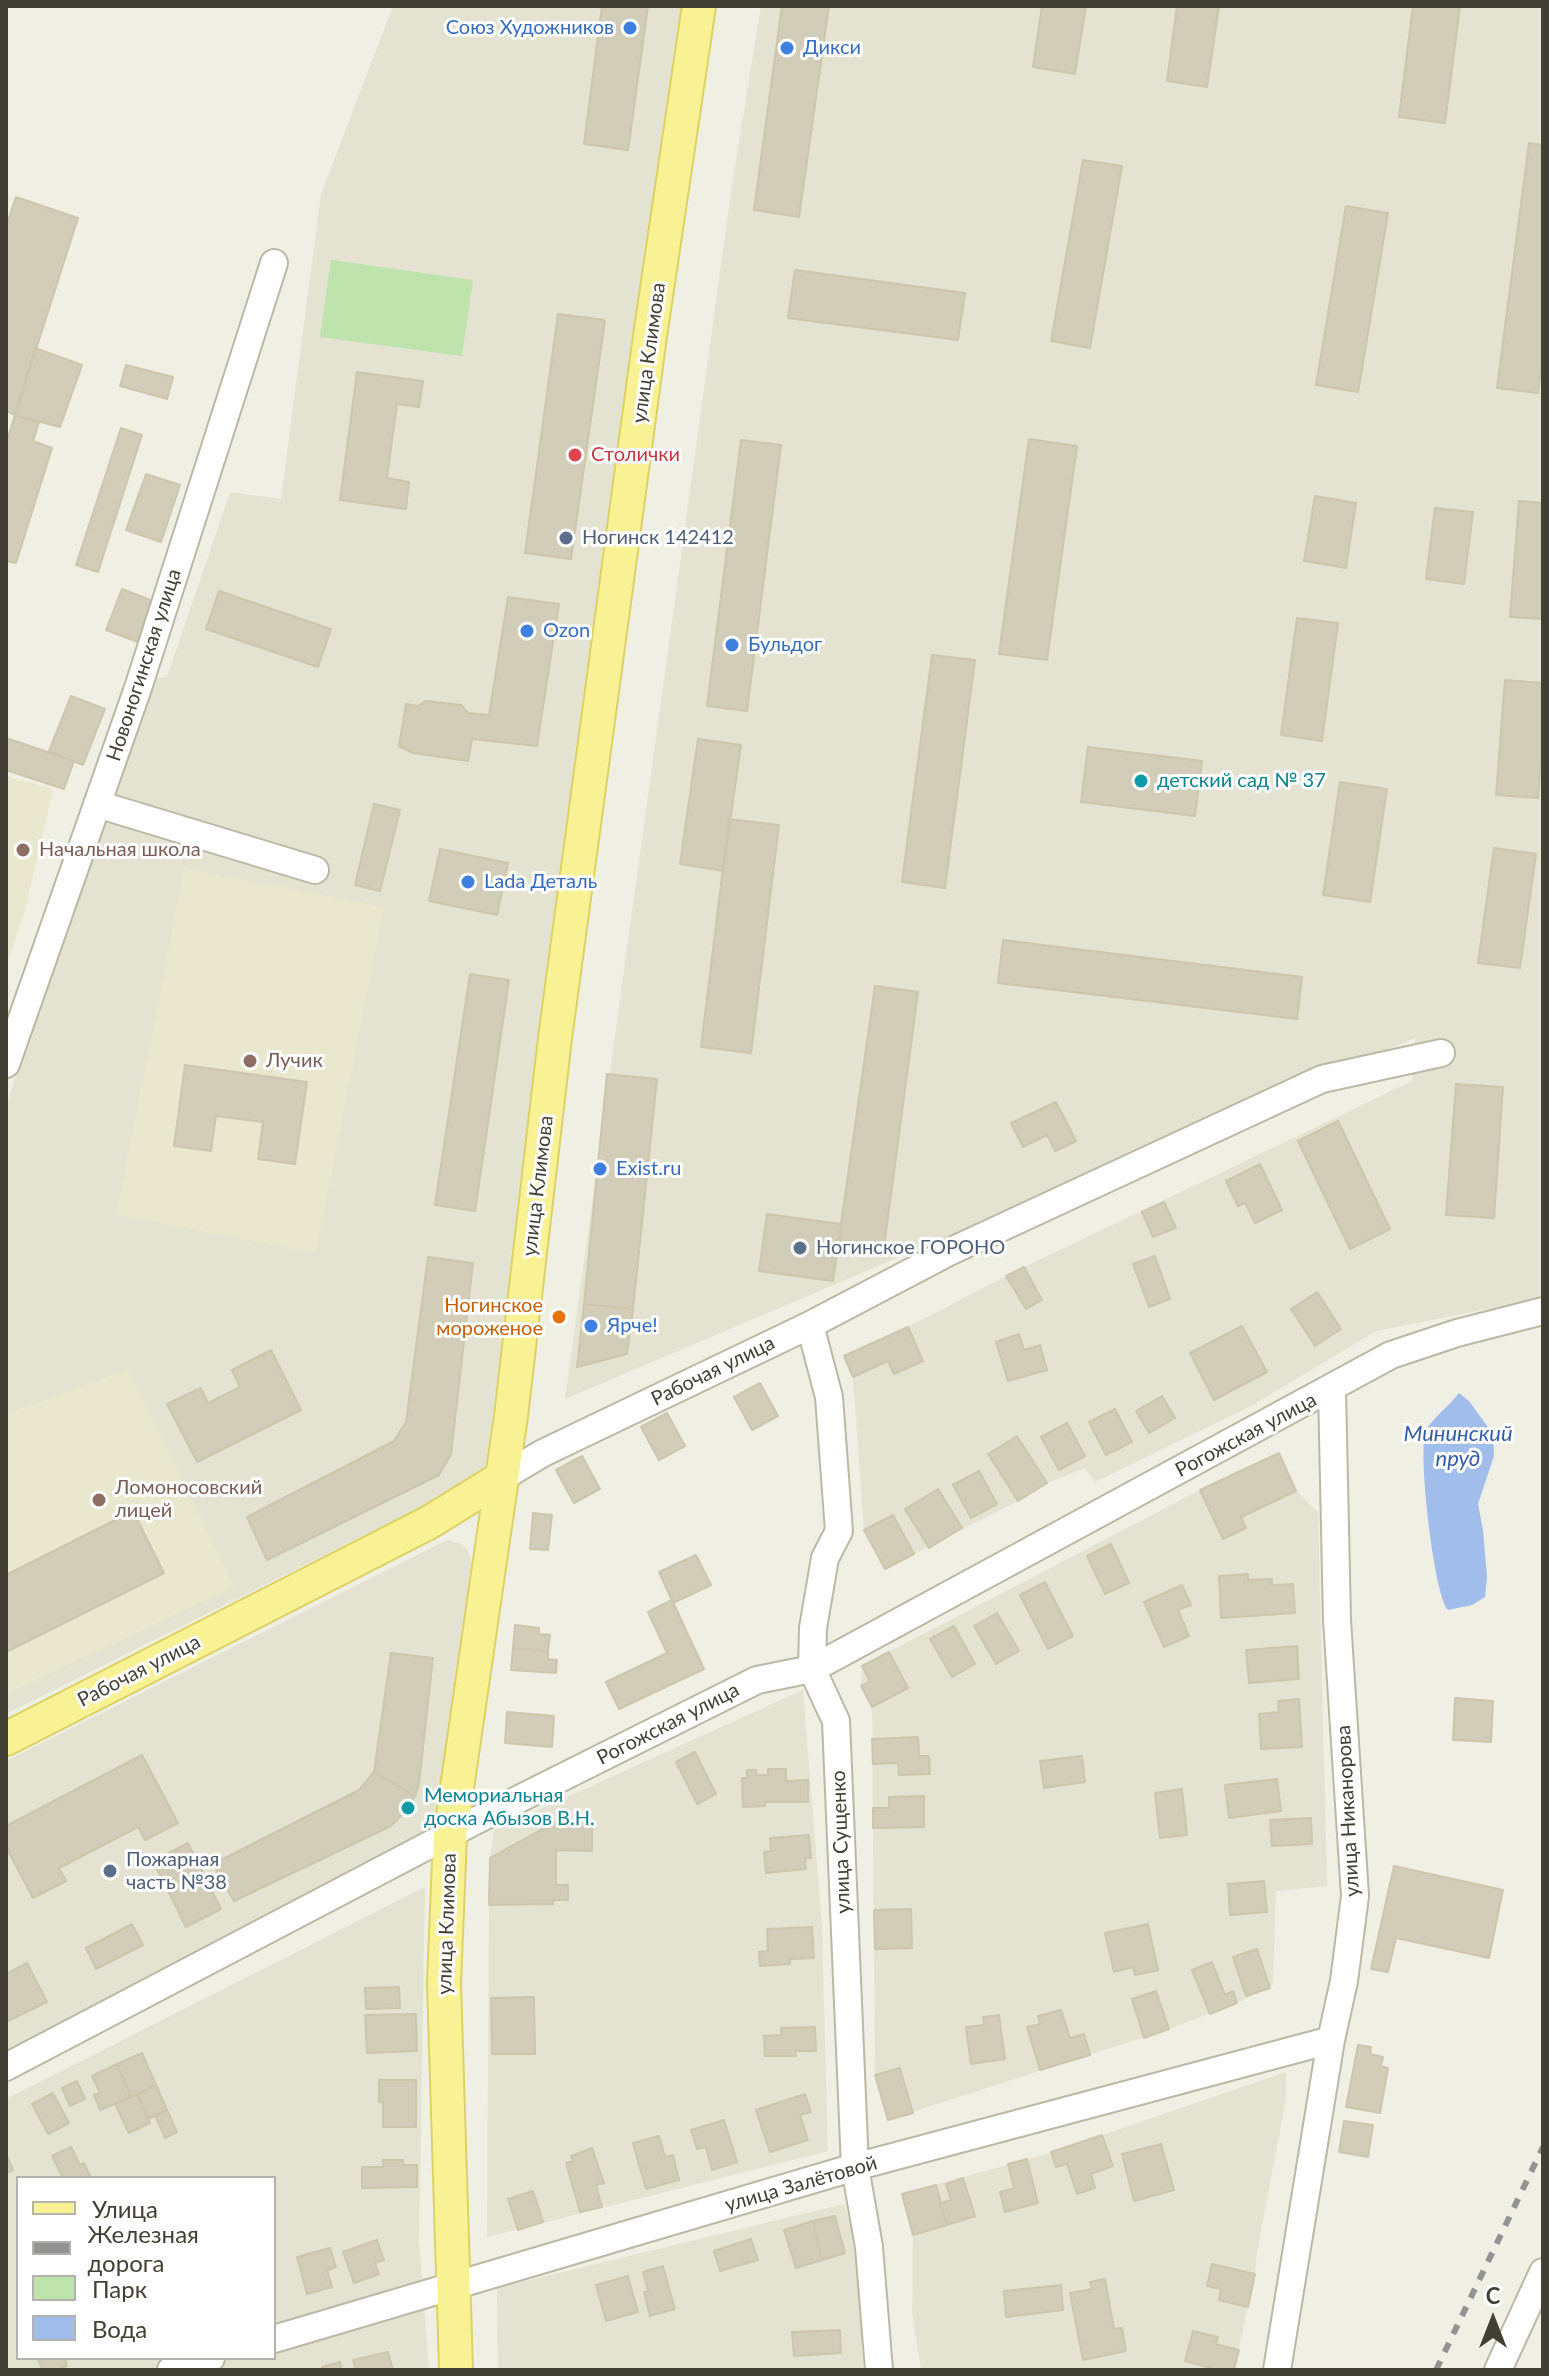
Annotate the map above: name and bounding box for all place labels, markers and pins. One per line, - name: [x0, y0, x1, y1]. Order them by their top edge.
- place label: Союз Художников: [446, 16, 614, 40]
- marker: Союз Художников: [621, 19, 639, 37]
- place label: Дикси: [803, 36, 861, 60]
- marker: Дикси: [778, 39, 796, 57]
- place label: Столички: [591, 443, 680, 467]
- marker: Столички: [566, 446, 584, 464]
- place label: Ногинск 142412: [582, 526, 734, 550]
- marker: Ногинск 142412: [557, 529, 575, 547]
- place label: Ozon: [543, 619, 590, 643]
- marker: Ozon: [518, 622, 536, 640]
- place label: Бульдог: [748, 633, 822, 657]
- marker: Бульдог: [723, 636, 741, 654]
- place label: детский сад № 37: [1157, 769, 1326, 793]
- marker: детский сад № 37: [1132, 772, 1150, 790]
- place label: Начальная школа: [39, 838, 201, 862]
- marker: Начальная школа: [14, 841, 32, 859]
- place label: Lada Деталь: [484, 870, 597, 894]
- marker: Lada Деталь: [459, 873, 477, 891]
- place label: Лучик: [266, 1049, 323, 1073]
- marker: Лучик: [241, 1052, 259, 1070]
- place label: Exist.ru: [616, 1157, 681, 1181]
- marker: Exist.ru: [591, 1160, 609, 1178]
- place label: Ногинское ГОРОНО: [816, 1236, 1005, 1260]
- marker: Ногинское ГОРОНО: [791, 1239, 809, 1257]
- place label: Ногинское мороженое: [436, 1294, 543, 1341]
- marker: Ногинское мороженое: [550, 1308, 568, 1326]
- place label: Ярче!: [607, 1314, 658, 1338]
- marker: Ярче!: [582, 1317, 600, 1335]
- place label: Ломоносовский лицей: [115, 1476, 262, 1523]
- marker: Ломоносовский лицей: [90, 1491, 108, 1509]
- place label: Мемориальная доска Абызов В.Н.: [424, 1784, 595, 1831]
- marker: Мемориальная доска Абызов В.Н.: [399, 1799, 417, 1817]
- place label: Пожарная часть №38: [126, 1848, 227, 1895]
- marker: Пожарная часть №38: [101, 1862, 119, 1880]

